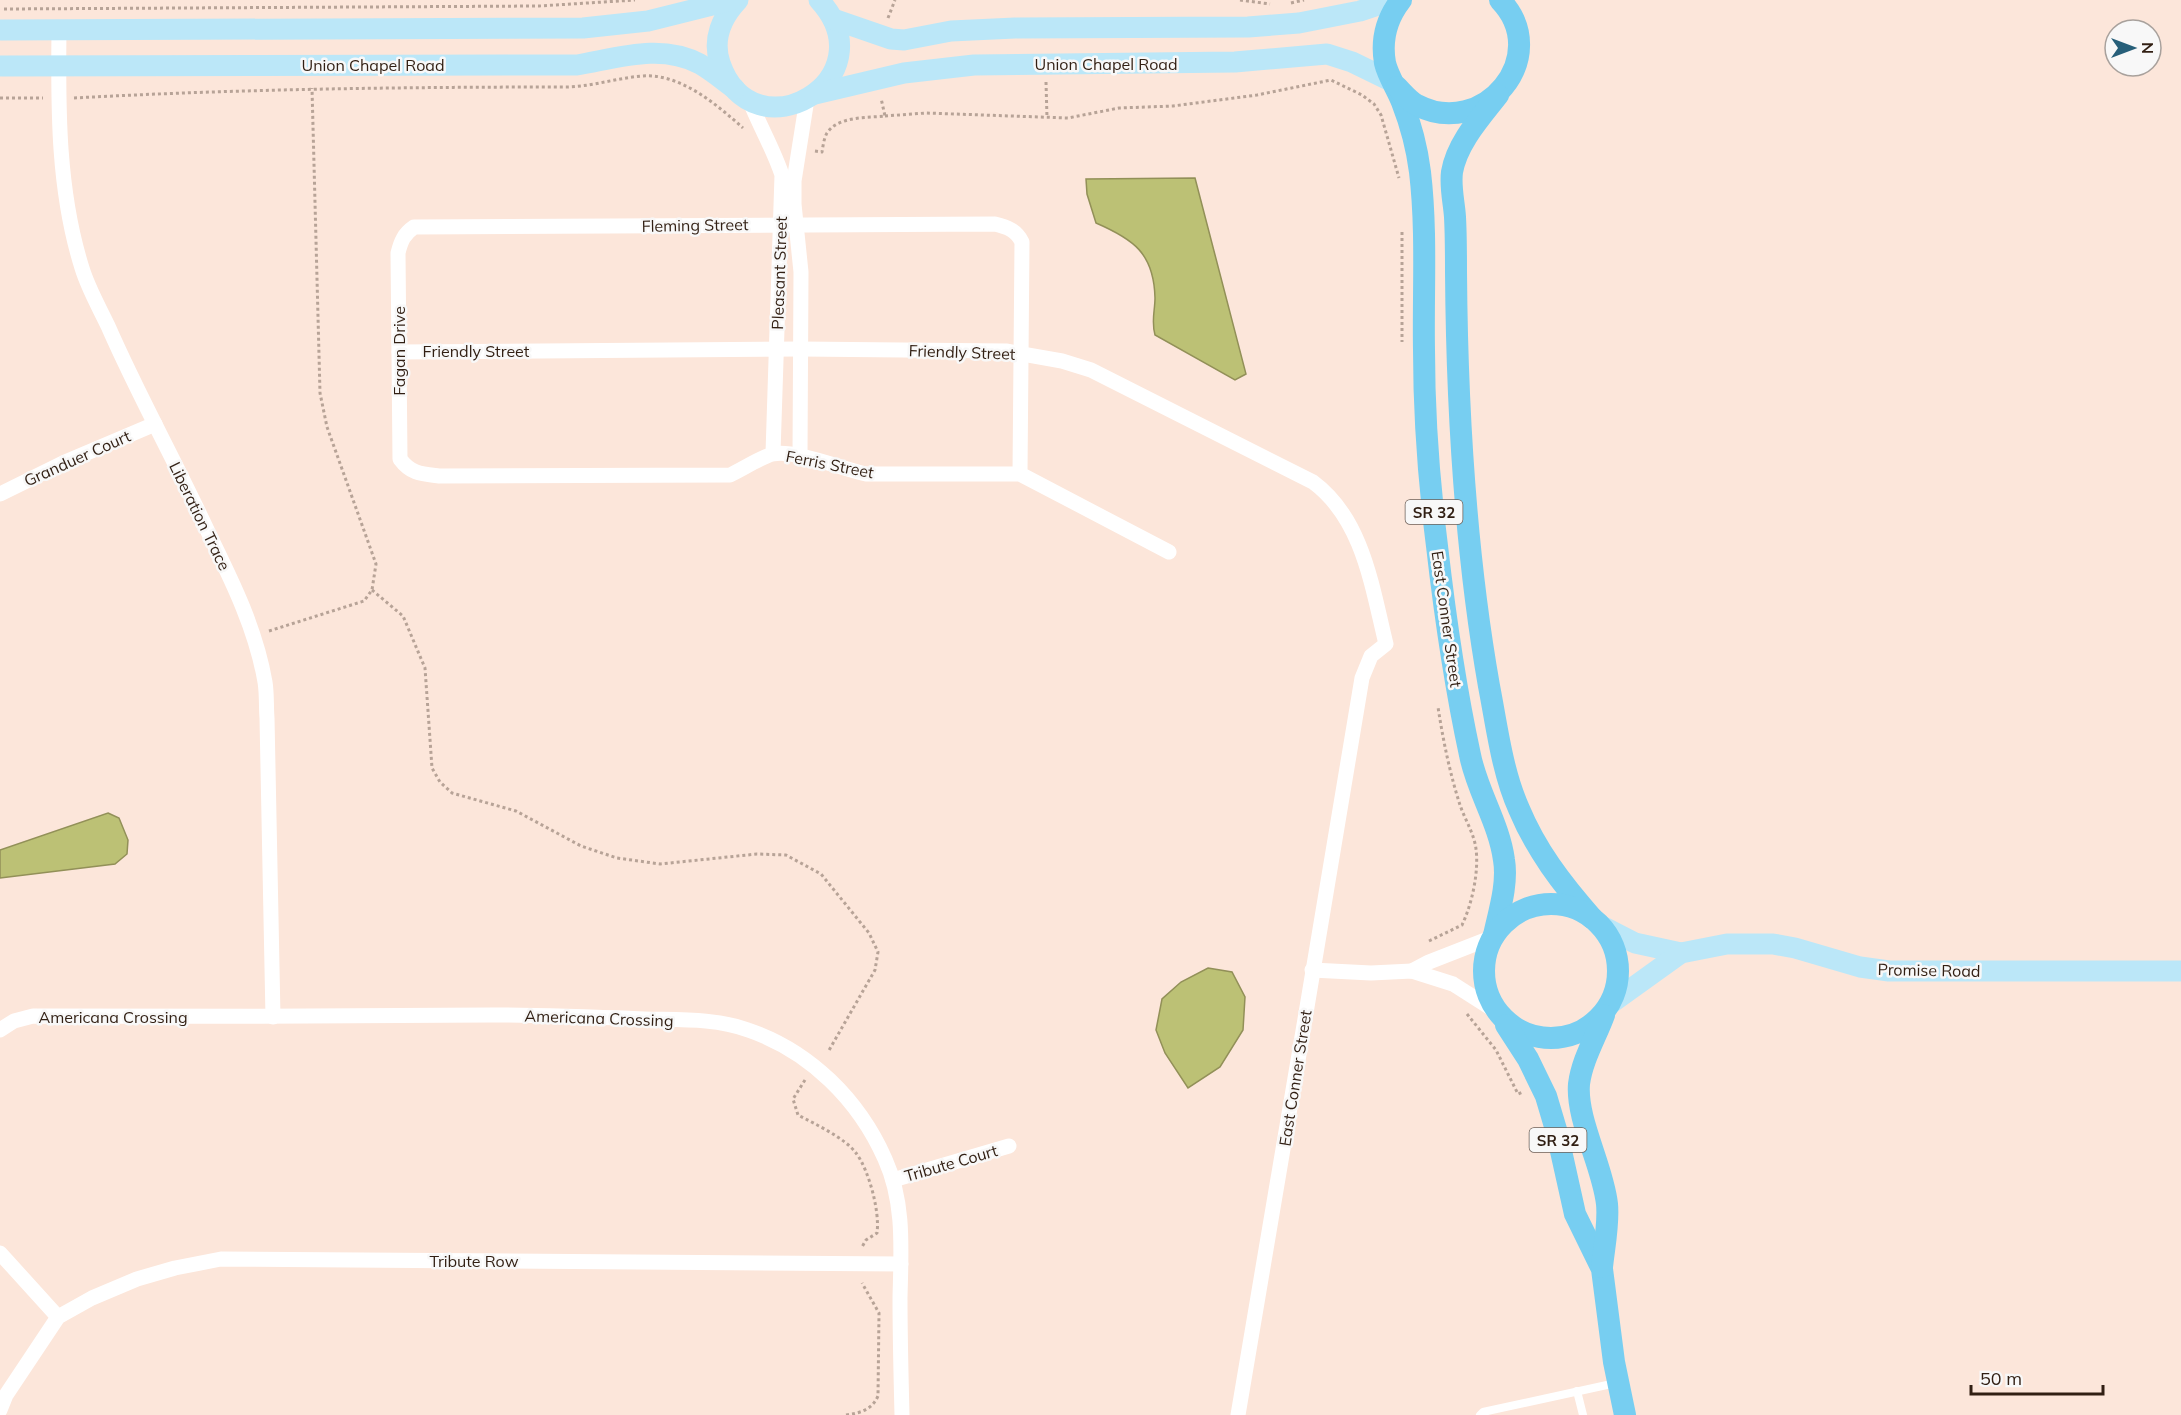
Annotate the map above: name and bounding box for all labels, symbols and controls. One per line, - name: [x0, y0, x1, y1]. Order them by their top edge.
- north arrow: [2103, 18, 2163, 78]
- text: N: [2138, 42, 2158, 54]
- street label: Union Chapel Road: [1035, 54, 1178, 74]
- street label: Union Chapel Road: [302, 55, 445, 75]
- street label: Fleming Street: [641, 214, 749, 236]
- street label: Pleasant Street: [767, 216, 791, 330]
- street label: Fagan Drive: [389, 306, 409, 396]
- street label: Friendly Street: [908, 340, 1016, 364]
- street label: Friendly Street: [423, 341, 530, 361]
- street label: Granduer Court: [21, 425, 134, 490]
- street label: Ferris Street: [784, 446, 876, 482]
- street label: Liberation Trace: [165, 458, 235, 574]
- road number: SR 32: [1406, 500, 1462, 524]
- street label: East Conner Street: [1428, 549, 1467, 689]
- street label: Promise Road: [1877, 959, 1981, 981]
- street label: Americana Crossing: [524, 1005, 674, 1031]
- street label: Americana Crossing: [38, 1007, 188, 1027]
- street label: East Conner Street: [1274, 1008, 1316, 1148]
- road number: SR 32: [1530, 1128, 1586, 1152]
- street label: Tribute Court: [902, 1140, 1000, 1186]
- street label: Tribute Row: [429, 1251, 519, 1271]
- scale bar: [1971, 1358, 2103, 1396]
- text: 50 m: [1980, 1367, 2022, 1390]

